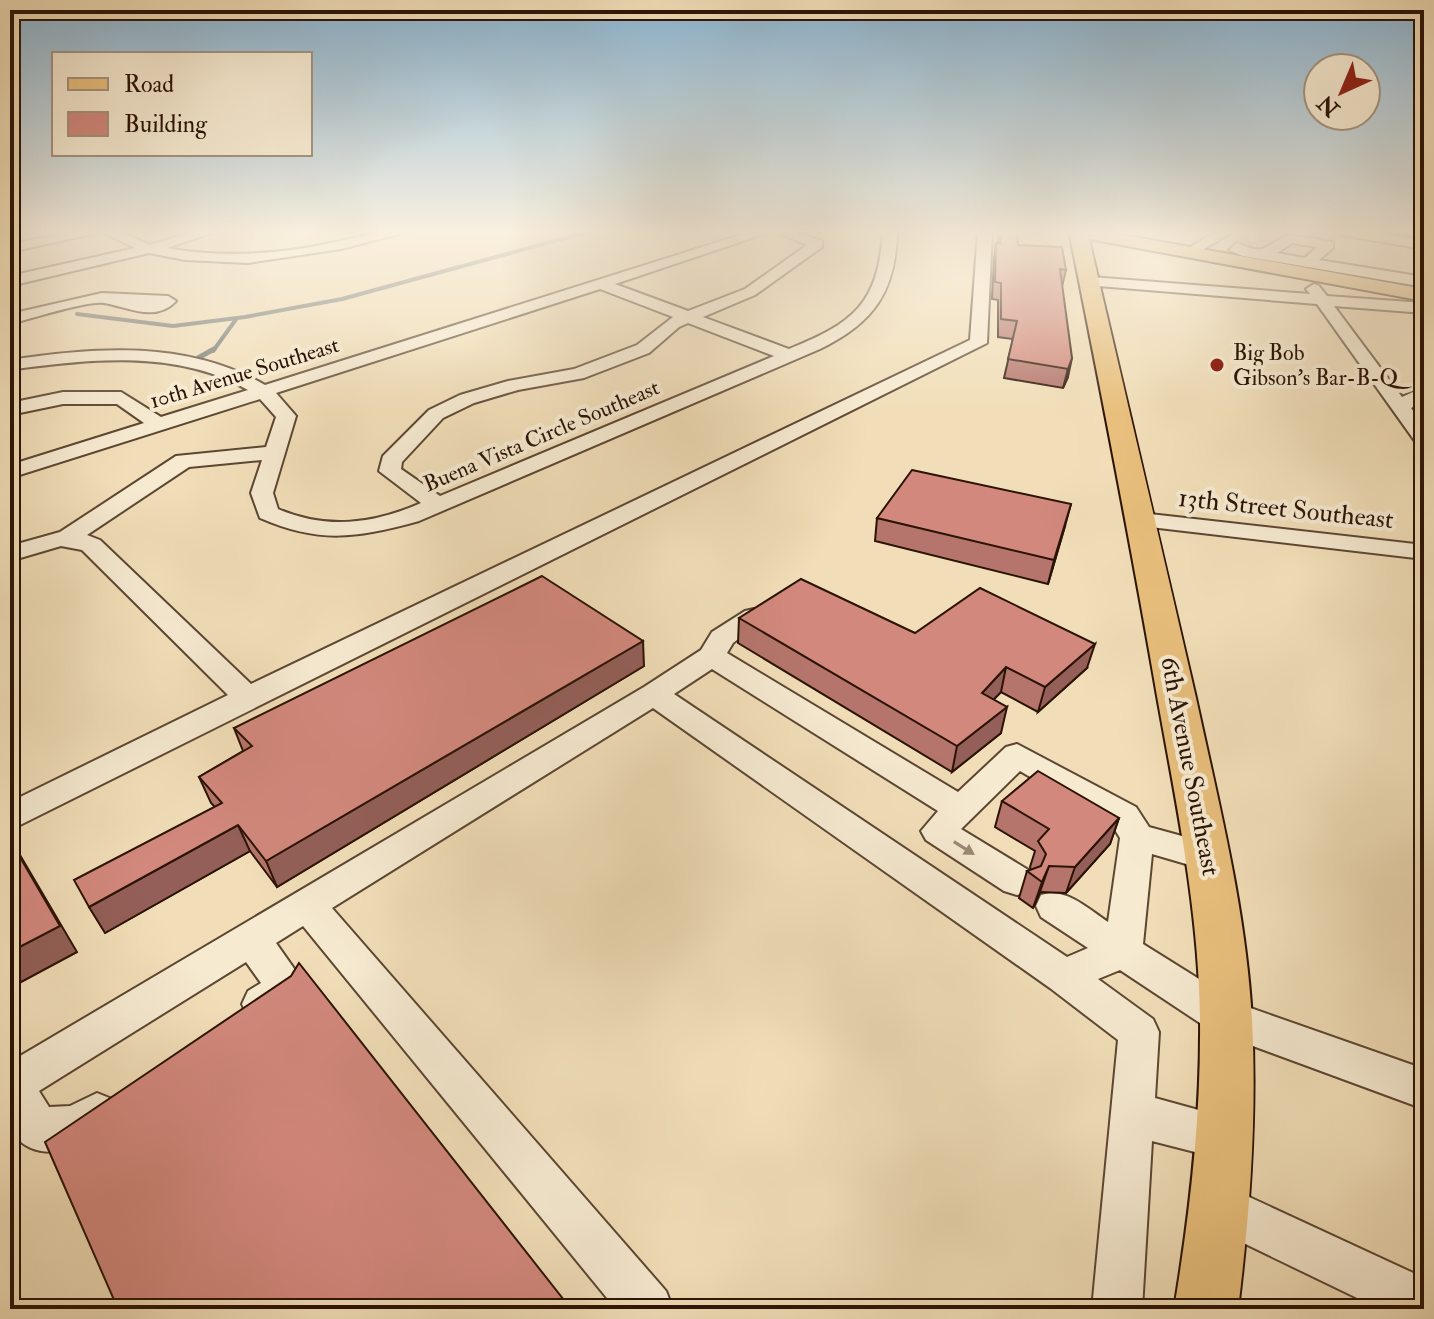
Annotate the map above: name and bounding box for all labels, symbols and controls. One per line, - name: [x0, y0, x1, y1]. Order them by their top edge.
- legend: [52, 52, 312, 156]
- north arrow: [1302, 52, 1382, 132]
- text: Road: [124, 69, 174, 100]
- text: N: [1312, 89, 1346, 123]
- text: Building: [124, 109, 208, 140]
- street label: 10th Avenue Southeast: [146, 331, 342, 415]
- place label: Big Bob Gibson's Bar-B-Q: [1233, 339, 1413, 392]
- marker: Big Bob Gibson's Bar-B-Q: [1208, 356, 1226, 374]
- street label: Buena Vista Circle Southeast: [419, 373, 664, 498]
- street label: 13th Street Southeast: [1177, 482, 1395, 536]
- street label: 6th Avenue Southeast: [1153, 654, 1227, 879]
- one-way arrow: [953, 840, 975, 854]

